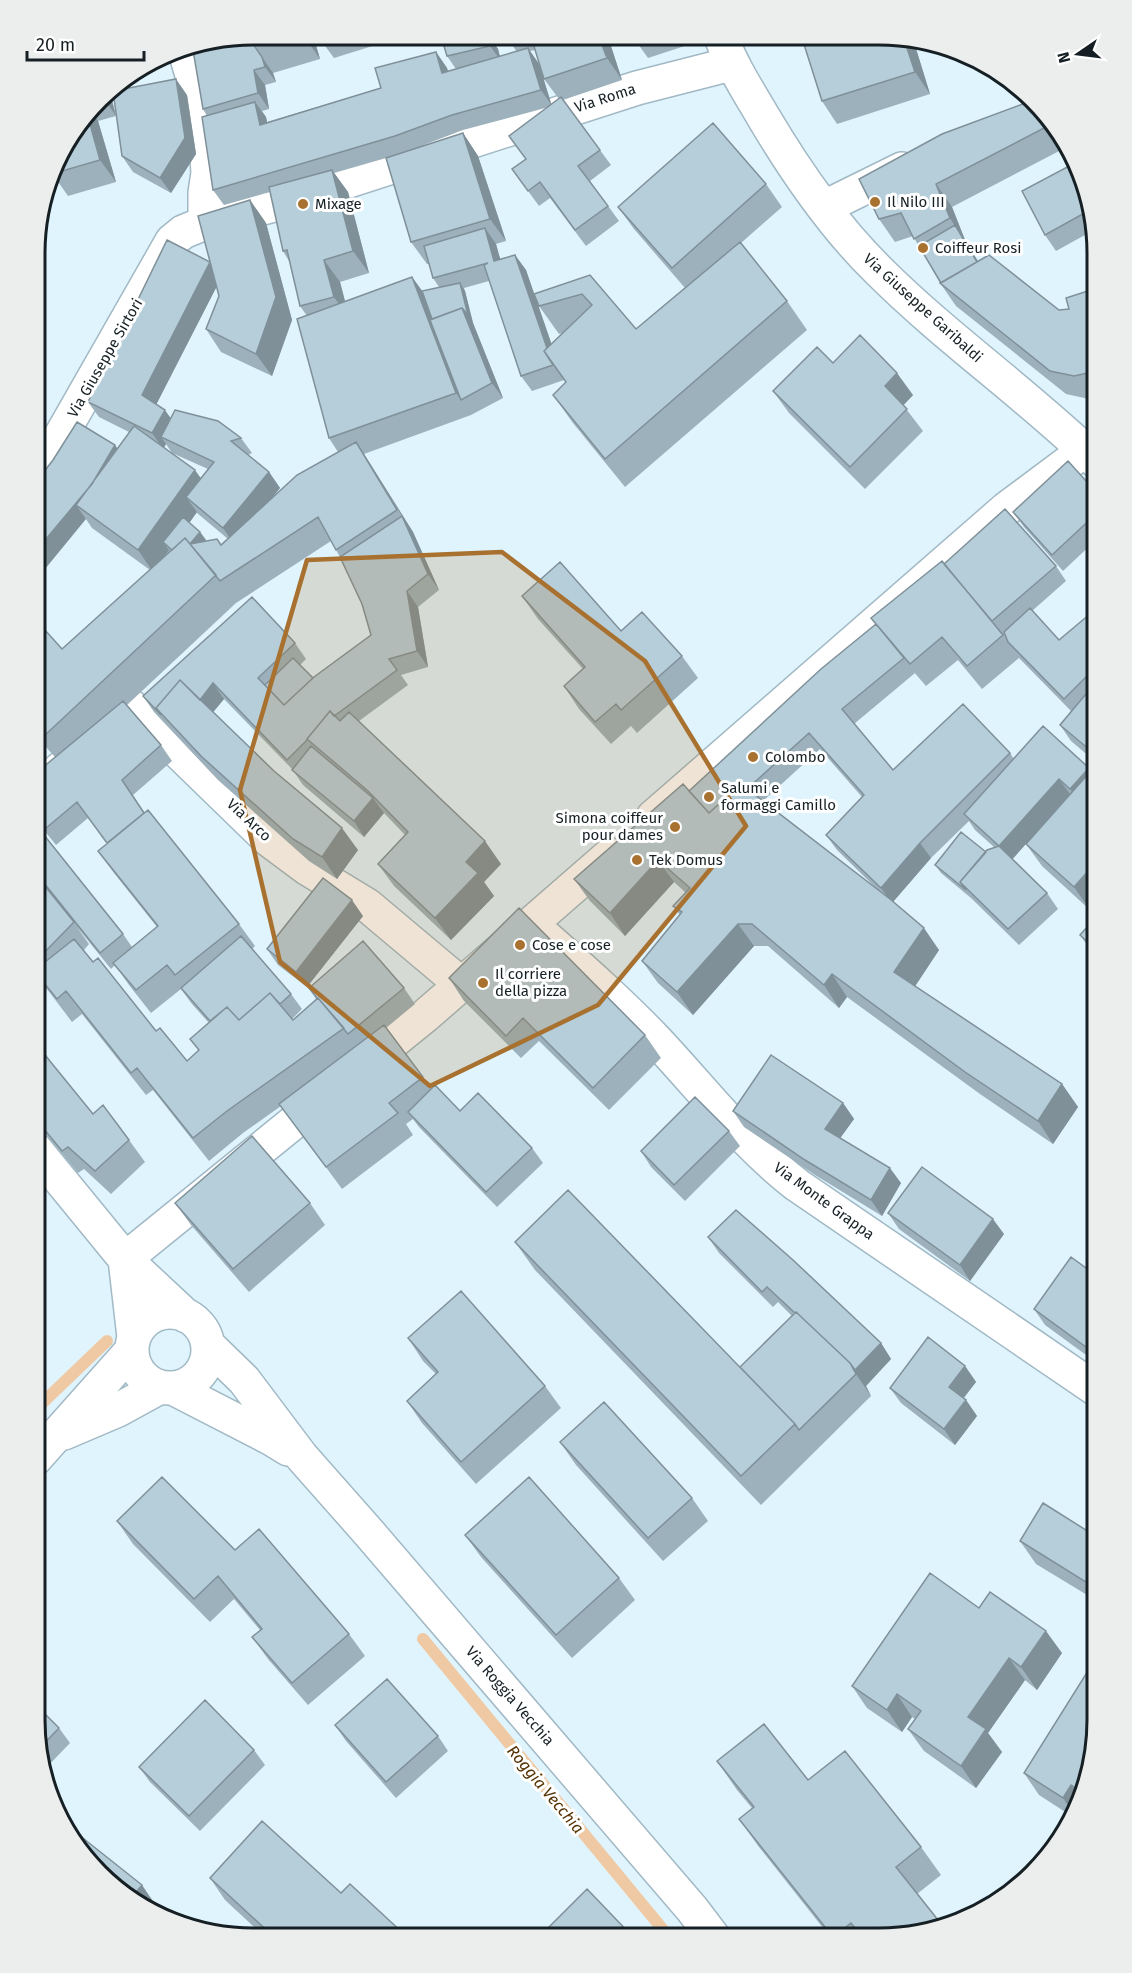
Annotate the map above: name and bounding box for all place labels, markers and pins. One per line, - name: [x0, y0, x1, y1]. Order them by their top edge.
- place label: Il Nilo III: [887, 193, 945, 211]
- place label: Mixage: [315, 195, 362, 213]
- marker: Il Nilo III: [868, 195, 882, 209]
- marker: Mixage: [296, 197, 310, 211]
- place label: Coiffeur Rosi: [935, 239, 1022, 257]
- marker: Coiffeur Rosi: [916, 241, 930, 255]
- place label: Colombo: [765, 748, 825, 766]
- marker: Colombo: [746, 750, 760, 764]
- place label: Salumi e formaggi Camillo: [721, 779, 836, 814]
- marker: Salumi e formaggi Camillo: [702, 790, 716, 804]
- place label: Simona coiffeur pour dames: [556, 809, 663, 844]
- marker: Simona coiffeur pour dames: [668, 820, 682, 834]
- place label: Tek Domus: [649, 851, 723, 869]
- marker: Tek Domus: [630, 853, 644, 867]
- place label: Cose e cose: [532, 936, 611, 954]
- marker: Cose e cose: [513, 938, 527, 952]
- place label: Il corriere della pizza: [495, 965, 567, 1000]
- marker: Il corriere della pizza: [476, 976, 490, 990]

